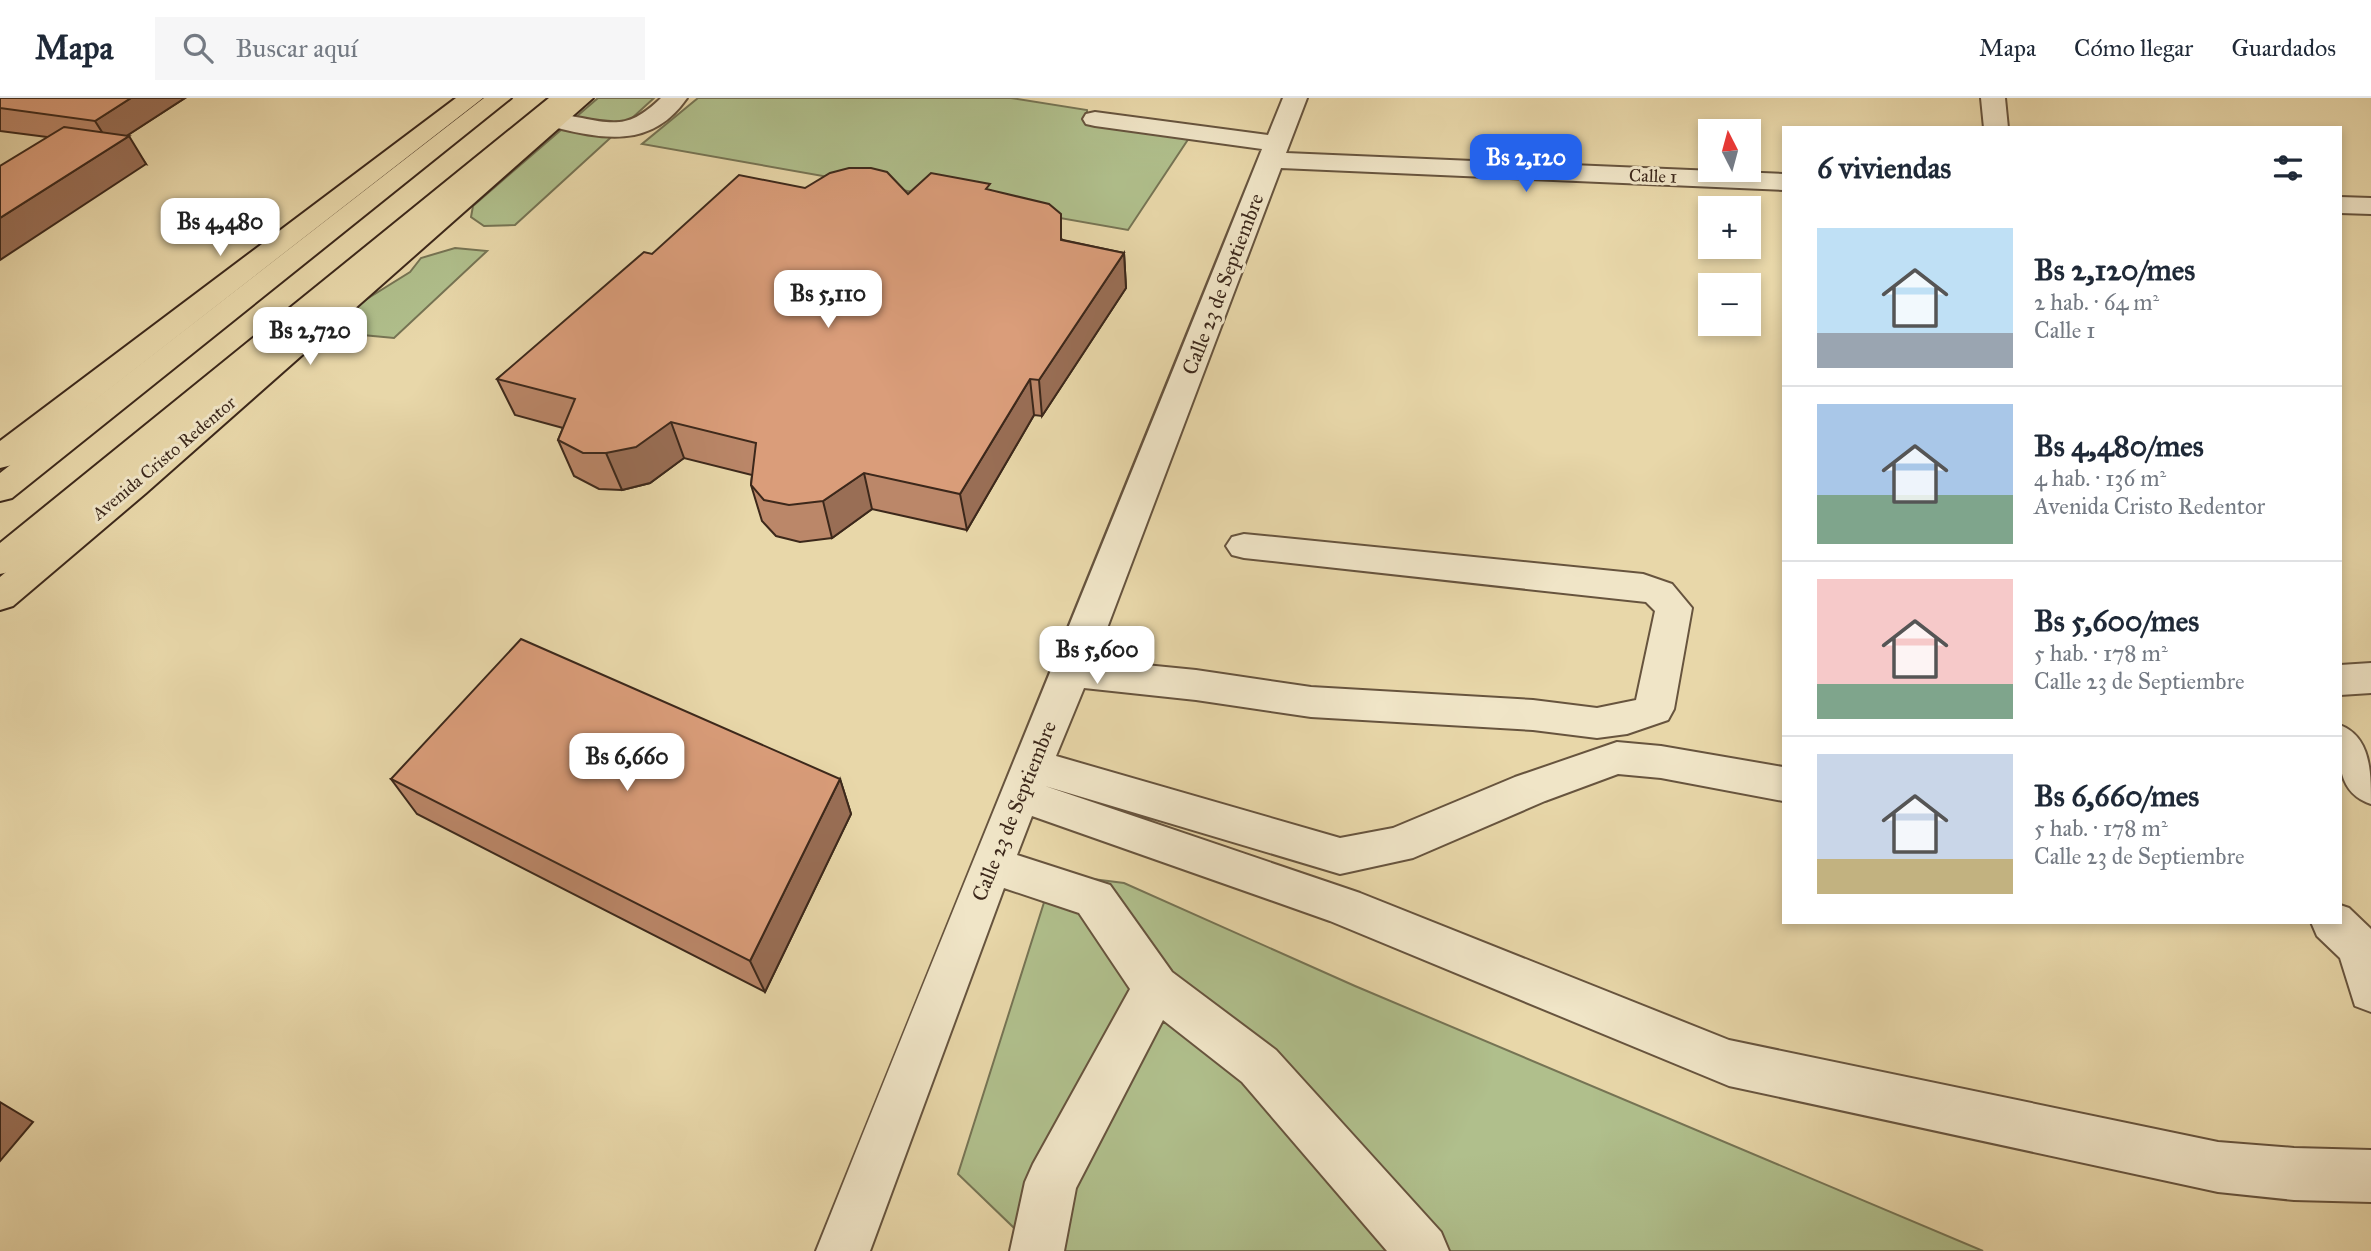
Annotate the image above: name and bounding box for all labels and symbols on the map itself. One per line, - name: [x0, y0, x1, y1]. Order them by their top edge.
- north arrow: [1698, 119, 1760, 182]
- pin: Bs 2,120: [1454, 134, 1598, 194]
- street label: Calle 1: [1629, 164, 1677, 188]
- street label: Calle 23 de Septiembre: [1176, 189, 1270, 378]
- pin: Bs 4,480: [148, 198, 292, 258]
- pin: Bs 5,110: [756, 271, 900, 330]
- pin: Bs 2,720: [238, 308, 382, 367]
- street label: Avenida Cristo Redentor: [87, 391, 241, 525]
- pin: Bs 5,600: [1025, 626, 1169, 686]
- street label: Calle 23 de Septiembre: [966, 717, 1062, 905]
- pin: Bs 6,660: [555, 734, 699, 793]

